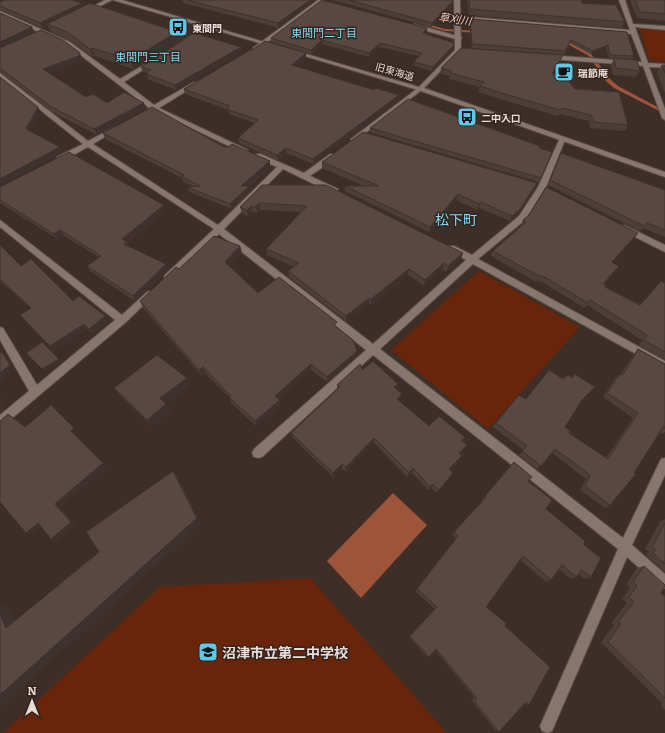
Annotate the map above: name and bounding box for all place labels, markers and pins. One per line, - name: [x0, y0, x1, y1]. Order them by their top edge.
- bus stop icon: 東間門: [167, 16, 189, 38]
- place label: 東間門: [192, 20, 222, 35]
- cafe icon: 瑞節庵: [553, 61, 575, 83]
- place label: 瑞節庵: [578, 65, 608, 80]
- bus stop icon: 二中入口: [456, 106, 478, 128]
- place label: 二中入口: [481, 110, 521, 125]
- school or university icon: 沼津市立第二中学校: [197, 641, 219, 663]
- place label: 沼津市立第二中学校: [222, 642, 348, 662]

